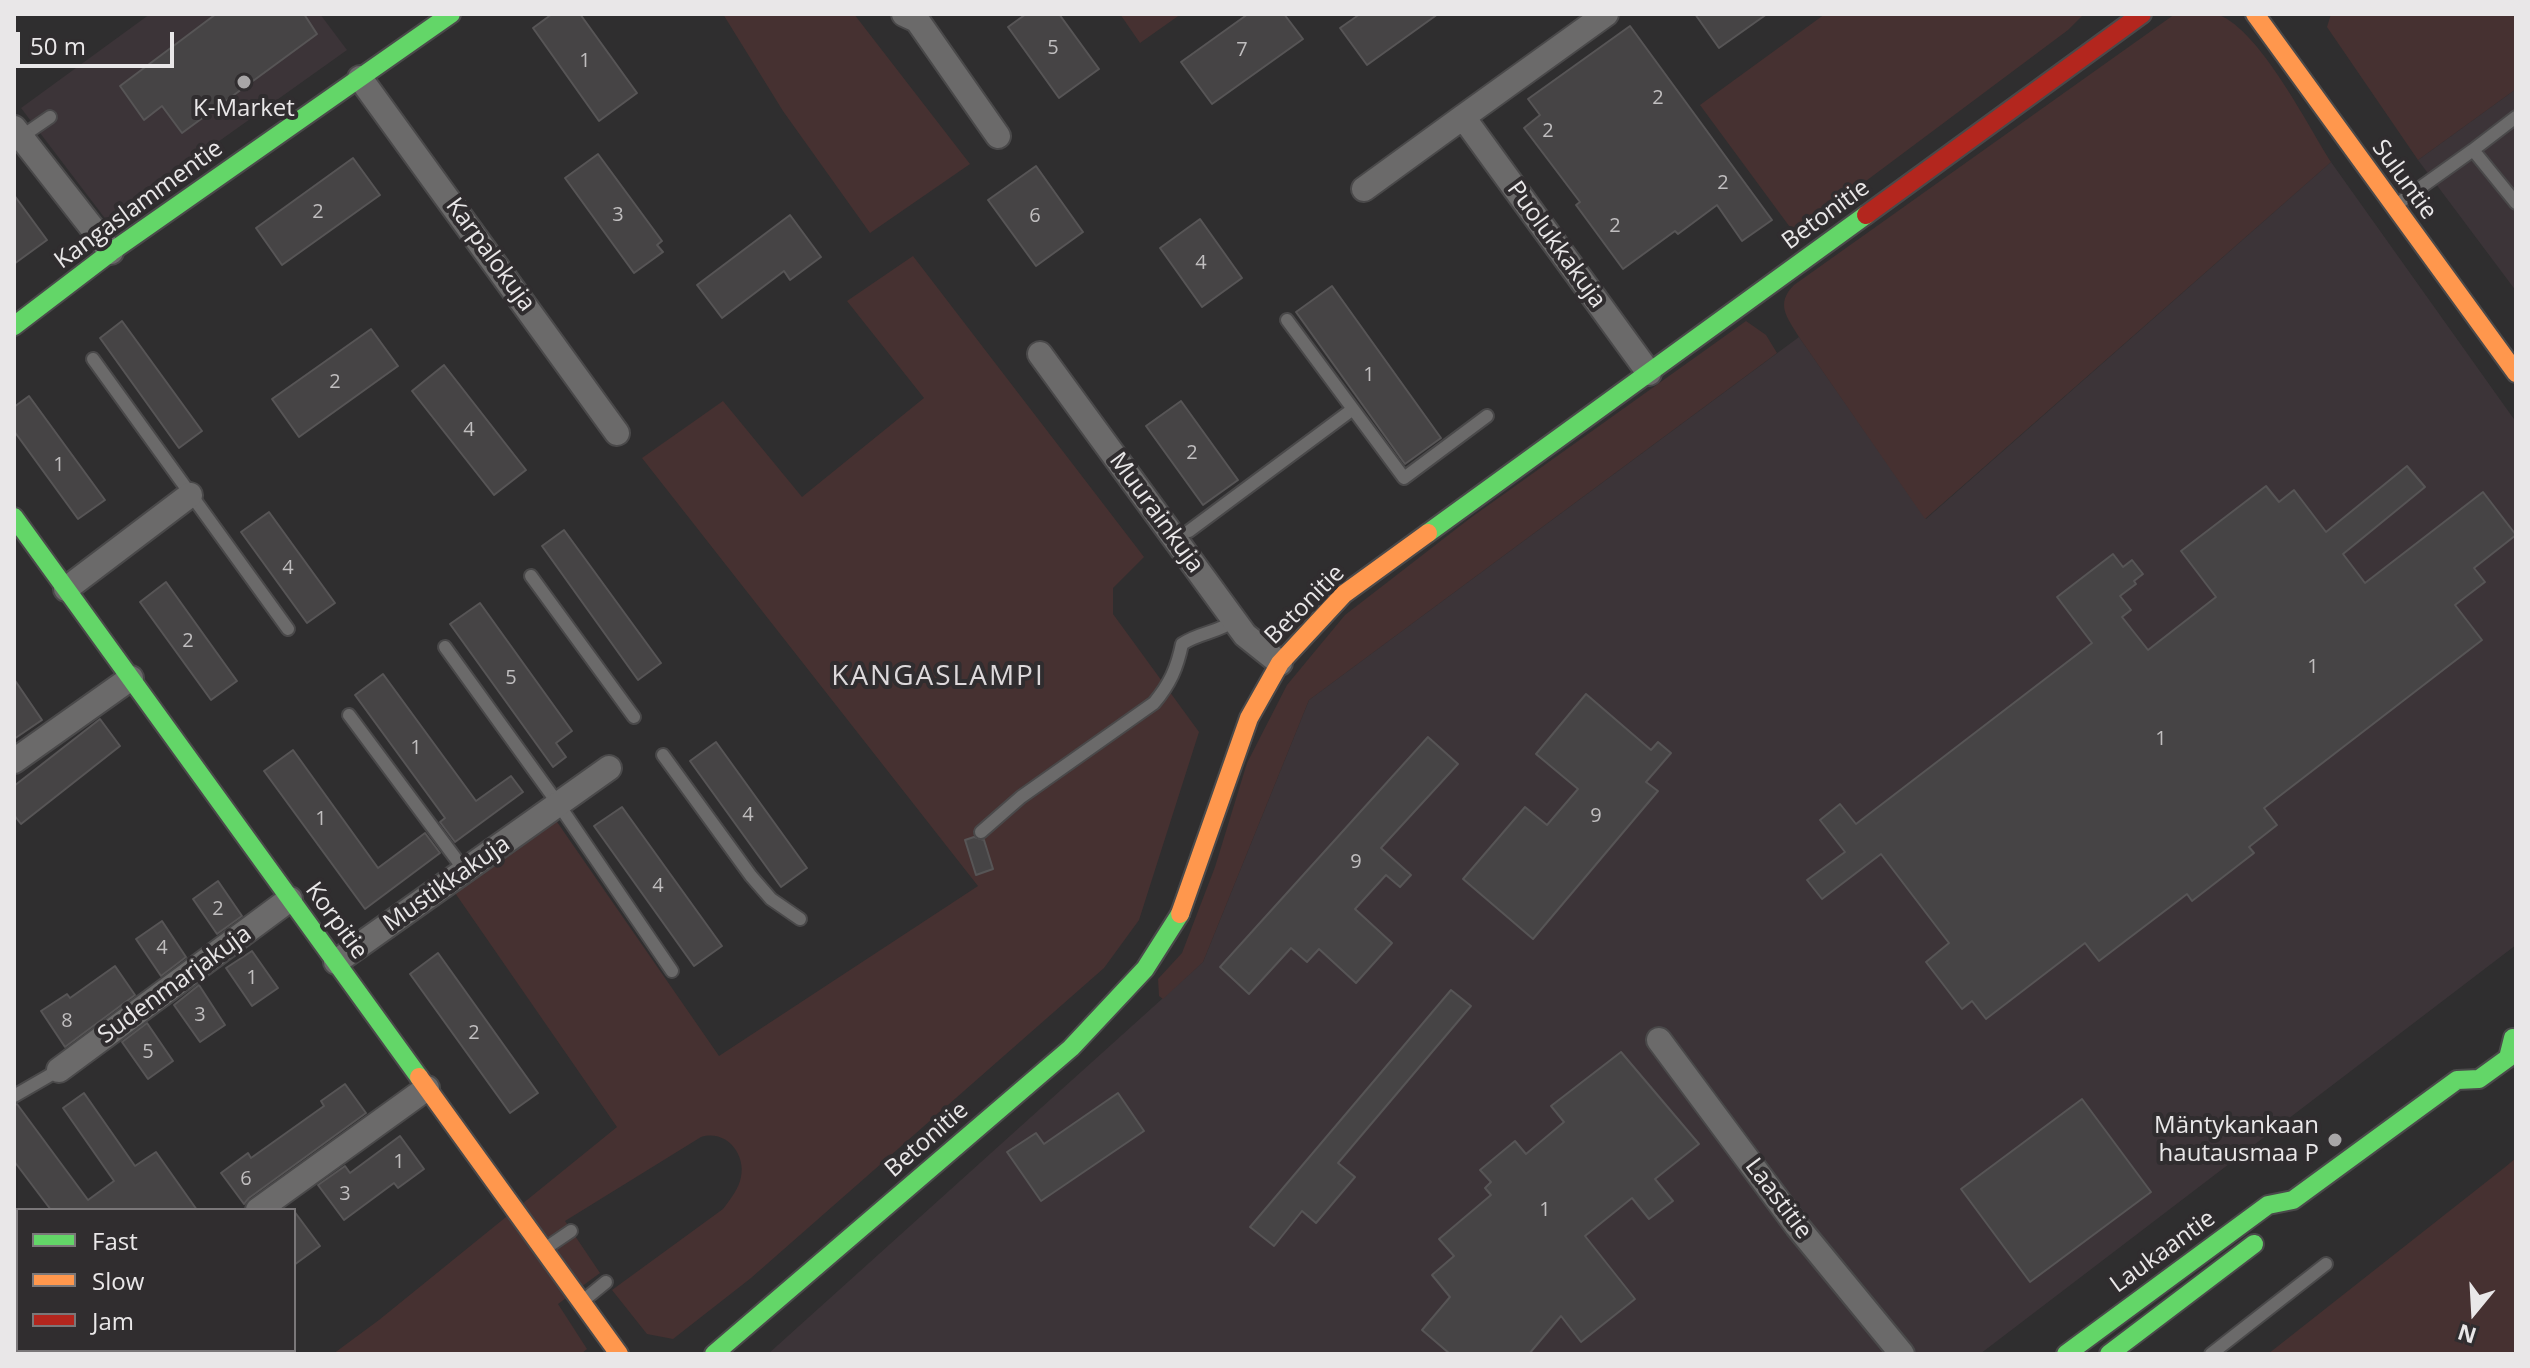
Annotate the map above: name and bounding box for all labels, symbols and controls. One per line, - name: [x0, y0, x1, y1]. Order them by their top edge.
- scale bar: [20, 16, 178, 66]
- text: 50 m: [30, 29, 86, 62]
- house number: 5: [1047, 36, 1059, 60]
- house number: 7: [1236, 38, 1248, 62]
- house number: 1: [579, 49, 591, 73]
- marker: K-Market: [235, 73, 253, 91]
- house number: 2: [1652, 86, 1664, 110]
- place label: K-Market: [193, 95, 295, 123]
- house number: 2: [1542, 119, 1554, 143]
- street label: Kangaslammentie: [49, 134, 229, 276]
- street label: Suluntie: [2365, 135, 2443, 225]
- house number: 2: [1717, 171, 1729, 195]
- street label: Betonitie: [1777, 174, 1875, 256]
- street label: Puolukkakuja: [1500, 176, 1612, 314]
- street label: Karpalokuja: [439, 193, 541, 317]
- house number: 2: [312, 200, 324, 224]
- house number: 3: [612, 203, 624, 227]
- house number: 6: [1029, 204, 1041, 228]
- house number: 2: [1609, 214, 1621, 238]
- house number: 4: [1195, 251, 1207, 275]
- house number: 1: [1363, 363, 1375, 387]
- house number: 2: [329, 370, 341, 394]
- house number: 4: [463, 418, 475, 442]
- house number: 2: [1186, 441, 1198, 465]
- street label: Muurainkuja: [1103, 447, 1209, 579]
- house number: 1: [53, 453, 65, 477]
- house number: 4: [282, 556, 294, 580]
- street label: Betonitie: [1259, 559, 1351, 651]
- house number: 2: [182, 629, 194, 653]
- house number: 1: [2307, 655, 2319, 679]
- district label: KANGASLAMPI: [831, 660, 1045, 694]
- house number: 5: [505, 666, 517, 690]
- house number: 1: [2155, 727, 2167, 751]
- house number: 1: [410, 736, 422, 760]
- house number: 4: [742, 803, 754, 827]
- house number: 9: [1590, 804, 1602, 828]
- house number: 1: [315, 807, 327, 831]
- street label: Mustikkakuja: [378, 830, 516, 938]
- house number: 9: [1350, 850, 1362, 874]
- house number: 4: [652, 874, 664, 898]
- street label: Korpitie: [299, 877, 373, 965]
- house number: 2: [212, 897, 224, 921]
- street label: Sudenmarjakuja: [93, 920, 257, 1050]
- house number: 4: [156, 936, 168, 960]
- house number: 1: [246, 966, 258, 990]
- house number: 3: [194, 1003, 206, 1027]
- house number: 8: [61, 1009, 73, 1033]
- house number: 2: [468, 1021, 480, 1045]
- house number: 5: [142, 1040, 154, 1064]
- street label: Betonitie: [880, 1096, 974, 1184]
- place label: Mäntykankaan hautausmaa P: [2154, 1112, 2319, 1168]
- marker: Mäntykankaan hautausmaa P: [2326, 1131, 2344, 1149]
- house number: 1: [393, 1150, 405, 1174]
- street label: Laastitie: [1738, 1153, 1818, 1245]
- house number: 6: [240, 1167, 252, 1191]
- house number: 3: [339, 1182, 351, 1206]
- house number: 1: [1539, 1198, 1551, 1222]
- street label: Laukaantie: [2105, 1204, 2221, 1300]
- legend: [16, 1208, 296, 1352]
- text: Fast: [92, 1224, 138, 1257]
- text: Slow: [92, 1264, 144, 1297]
- north arrow: [2434, 1272, 2514, 1352]
- text: Jam: [92, 1304, 134, 1337]
- text: N: [2453, 1318, 2480, 1352]

